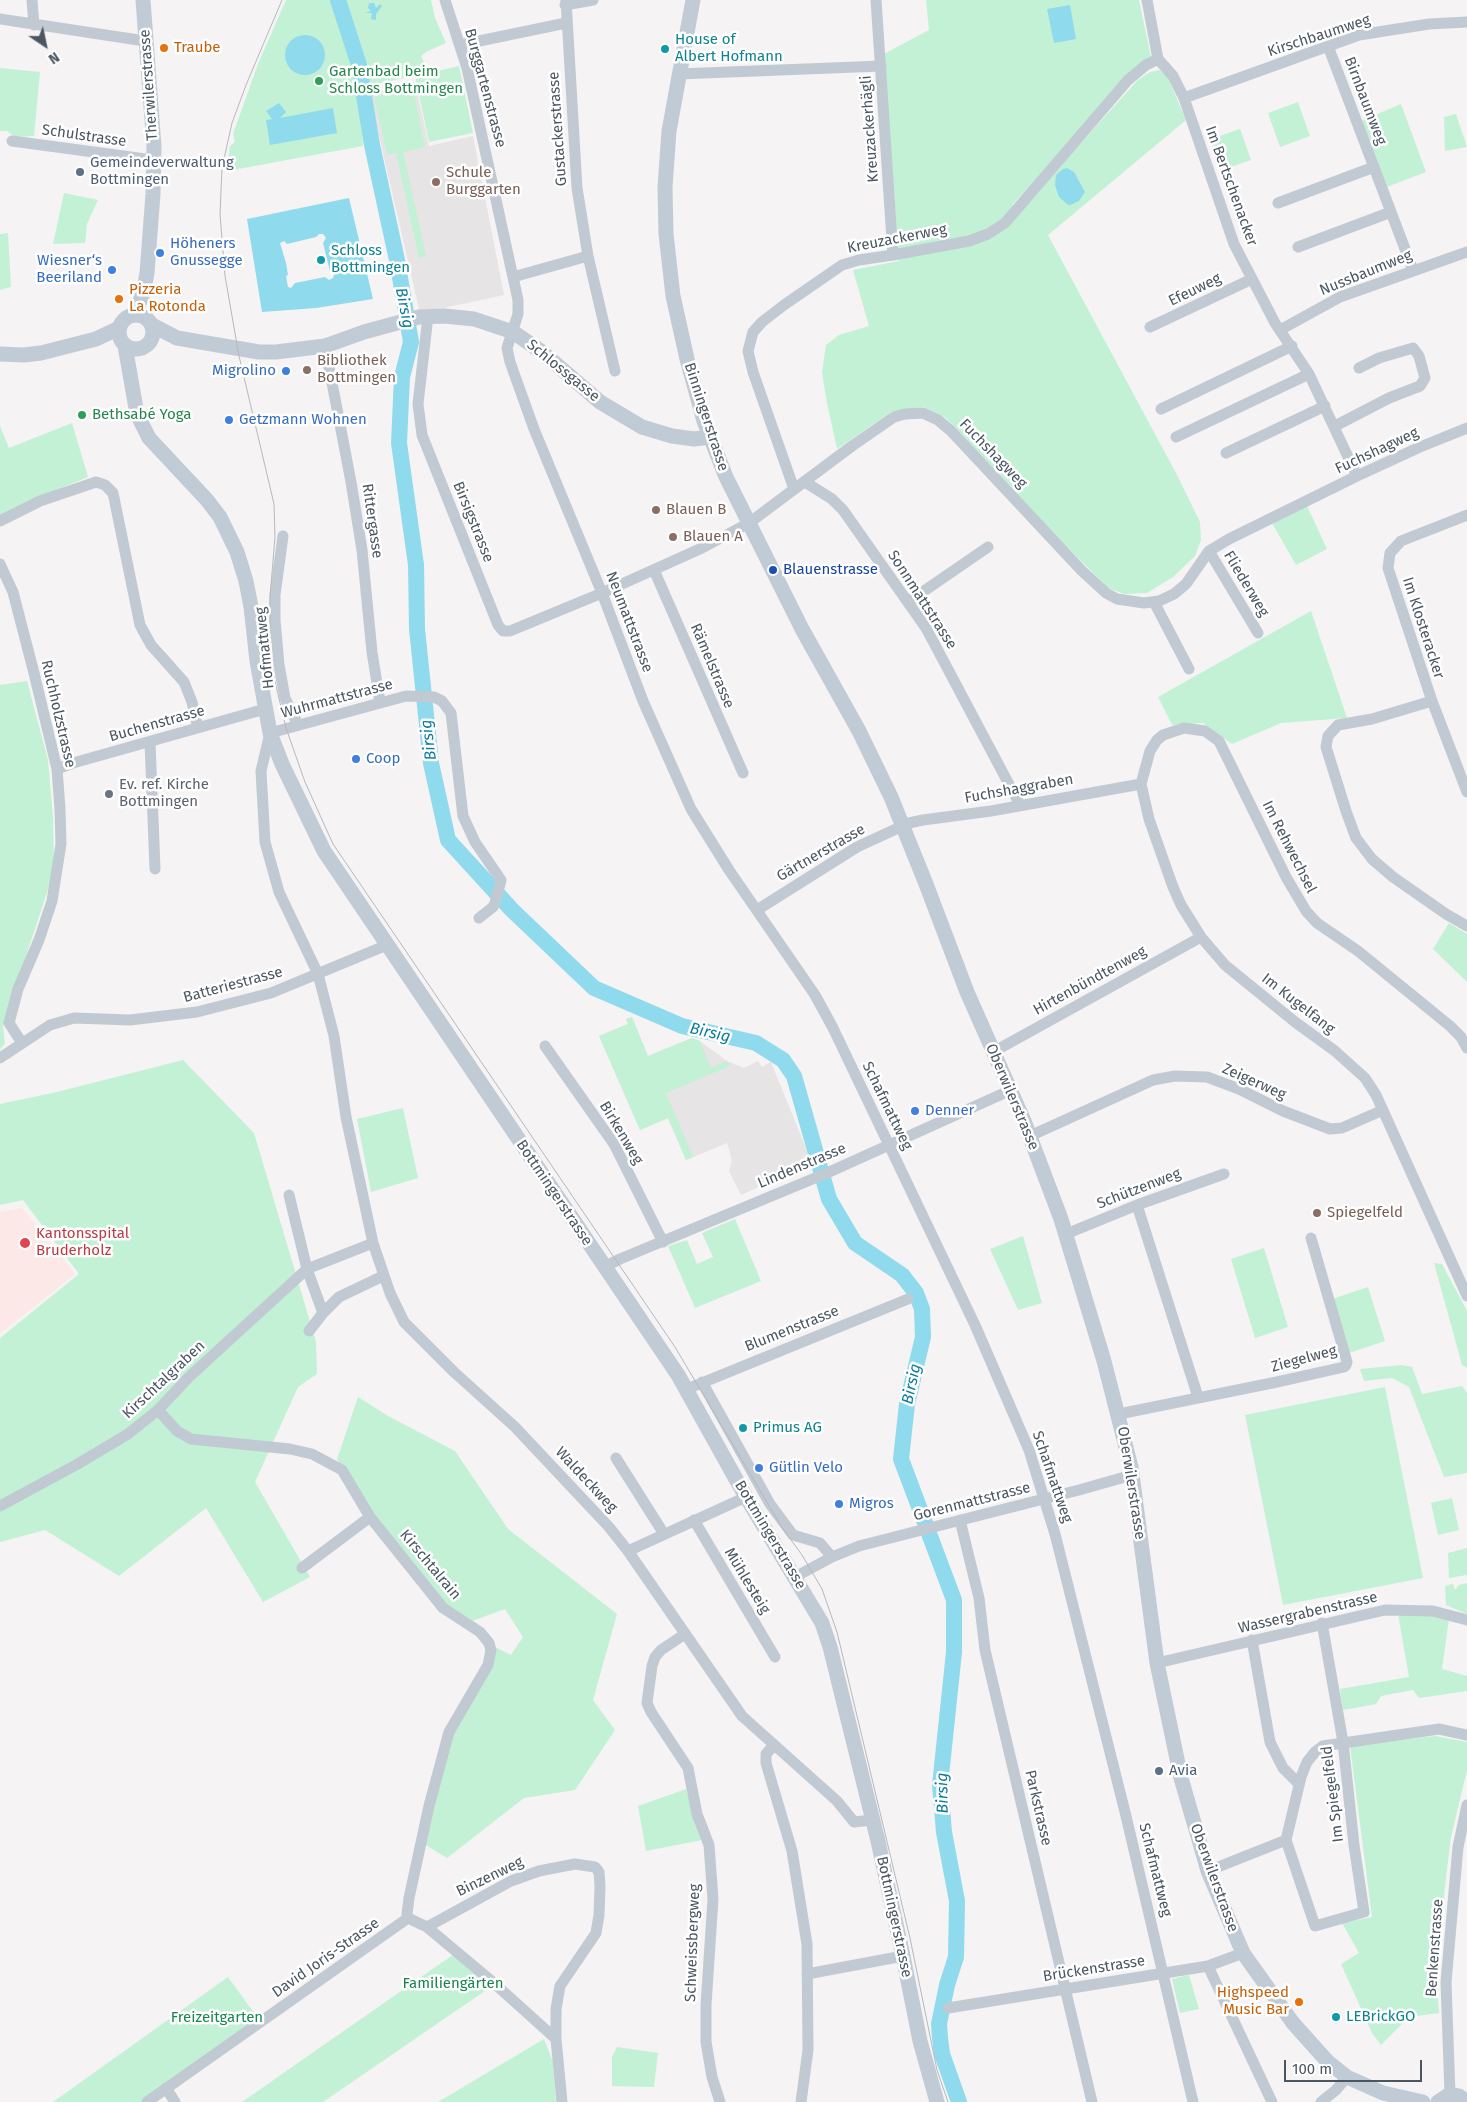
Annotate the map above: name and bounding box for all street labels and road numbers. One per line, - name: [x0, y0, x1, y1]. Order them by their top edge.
- street label: Kirschbaumweg: [1265, 11, 1373, 61]
- street label: Burggartenstrasse: [460, 26, 510, 150]
- street label: Therwilerstrasse: [136, 29, 162, 141]
- street label: Birnbaumweg: [1340, 54, 1390, 148]
- street label: Gustackerstrasse: [545, 71, 571, 187]
- street label: Kreuzackerhägli: [857, 75, 883, 183]
- street label: Schulstrasse: [41, 121, 127, 151]
- street label: Im Bertschenacker: [1201, 123, 1261, 249]
- street label: Kreuzackerweg: [846, 221, 948, 257]
- street label: Nussbaumweg: [1317, 246, 1415, 300]
- street label: Efeuweg: [1166, 270, 1224, 310]
- street label: Schlossgasse: [523, 336, 603, 406]
- street label: Binningerstrasse: [680, 360, 732, 474]
- street label: Fuchshagweg: [955, 415, 1031, 493]
- street label: Fuchshagweg: [1332, 424, 1422, 478]
- street label: Birsigstrasse: [449, 479, 497, 565]
- street label: Rittergasse: [358, 483, 386, 559]
- street label: Sonnmattstrasse: [883, 547, 961, 653]
- street label: Fliederweg: [1219, 548, 1273, 620]
- street label: Neumattstrasse: [601, 569, 657, 675]
- street label: Im Klosteracker: [1398, 575, 1448, 681]
- street label: Hofmattweg: [252, 606, 278, 690]
- street label: Rämelstrasse: [686, 621, 738, 711]
- street label: Ruchholzstrasse: [37, 658, 79, 770]
- street label: Wuhrmattstrasse: [279, 675, 395, 723]
- street label: Buchenstrasse: [107, 702, 207, 746]
- street label: Fuchshaggraben: [963, 771, 1075, 807]
- street label: Im Rehwechsel: [1258, 798, 1320, 896]
- street label: Gärtnerstrasse: [774, 820, 868, 886]
- street label: Hirtenbündtenweg: [1030, 942, 1150, 1020]
- street label: Batteriestrasse: [181, 963, 285, 1007]
- street label: Im Kugelfang: [1258, 970, 1338, 1038]
- street label: Oberwilerstrasse: [981, 1041, 1043, 1153]
- street label: Schafmattweg: [858, 1059, 916, 1153]
- street label: Zeigerweg: [1219, 1060, 1289, 1104]
- street label: Birkenweg: [595, 1098, 647, 1168]
- street label: Bottmingerstrasse: [512, 1137, 596, 1249]
- street label: Lindenstrasse: [755, 1139, 849, 1193]
- street label: Schützenweg: [1094, 1165, 1184, 1213]
- street label: Blumenstrasse: [742, 1302, 842, 1356]
- street label: Kirschtalgraben: [119, 1337, 209, 1423]
- street label: Ziegelweg: [1269, 1342, 1339, 1376]
- street label: Oberwilerstrasse: [1113, 1425, 1149, 1541]
- street label: Schafmattweg: [1028, 1429, 1076, 1525]
- street label: Waldeckweg: [551, 1444, 621, 1516]
- street label: Bottmingerstrasse: [730, 1477, 810, 1593]
- street label: Gorenmattstrasse: [912, 1479, 1032, 1525]
- street label: Kirschtalrain: [396, 1526, 464, 1604]
- street label: Mühlesteig: [720, 1545, 774, 1617]
- street label: Wassergrabenstrasse: [1237, 1588, 1379, 1638]
- street label: Im Spiegelfeld: [1318, 1745, 1348, 1843]
- street label: Parkstrasse: [1021, 1768, 1055, 1848]
- street label: Schafmattweg: [1135, 1821, 1175, 1919]
- street label: Oberwilerstrasse: [1186, 1821, 1242, 1935]
- street label: Binzenweg: [454, 1853, 526, 1901]
- street label: Bottmingerstrasse: [872, 1855, 916, 1979]
- street label: Schweissbergweg: [682, 1884, 704, 2002]
- street label: Benkenstrasse: [1423, 1898, 1447, 1998]
- street label: David Joris-Strasse: [269, 1914, 383, 2002]
- street label: Brückenstrasse: [1042, 1952, 1146, 1986]

